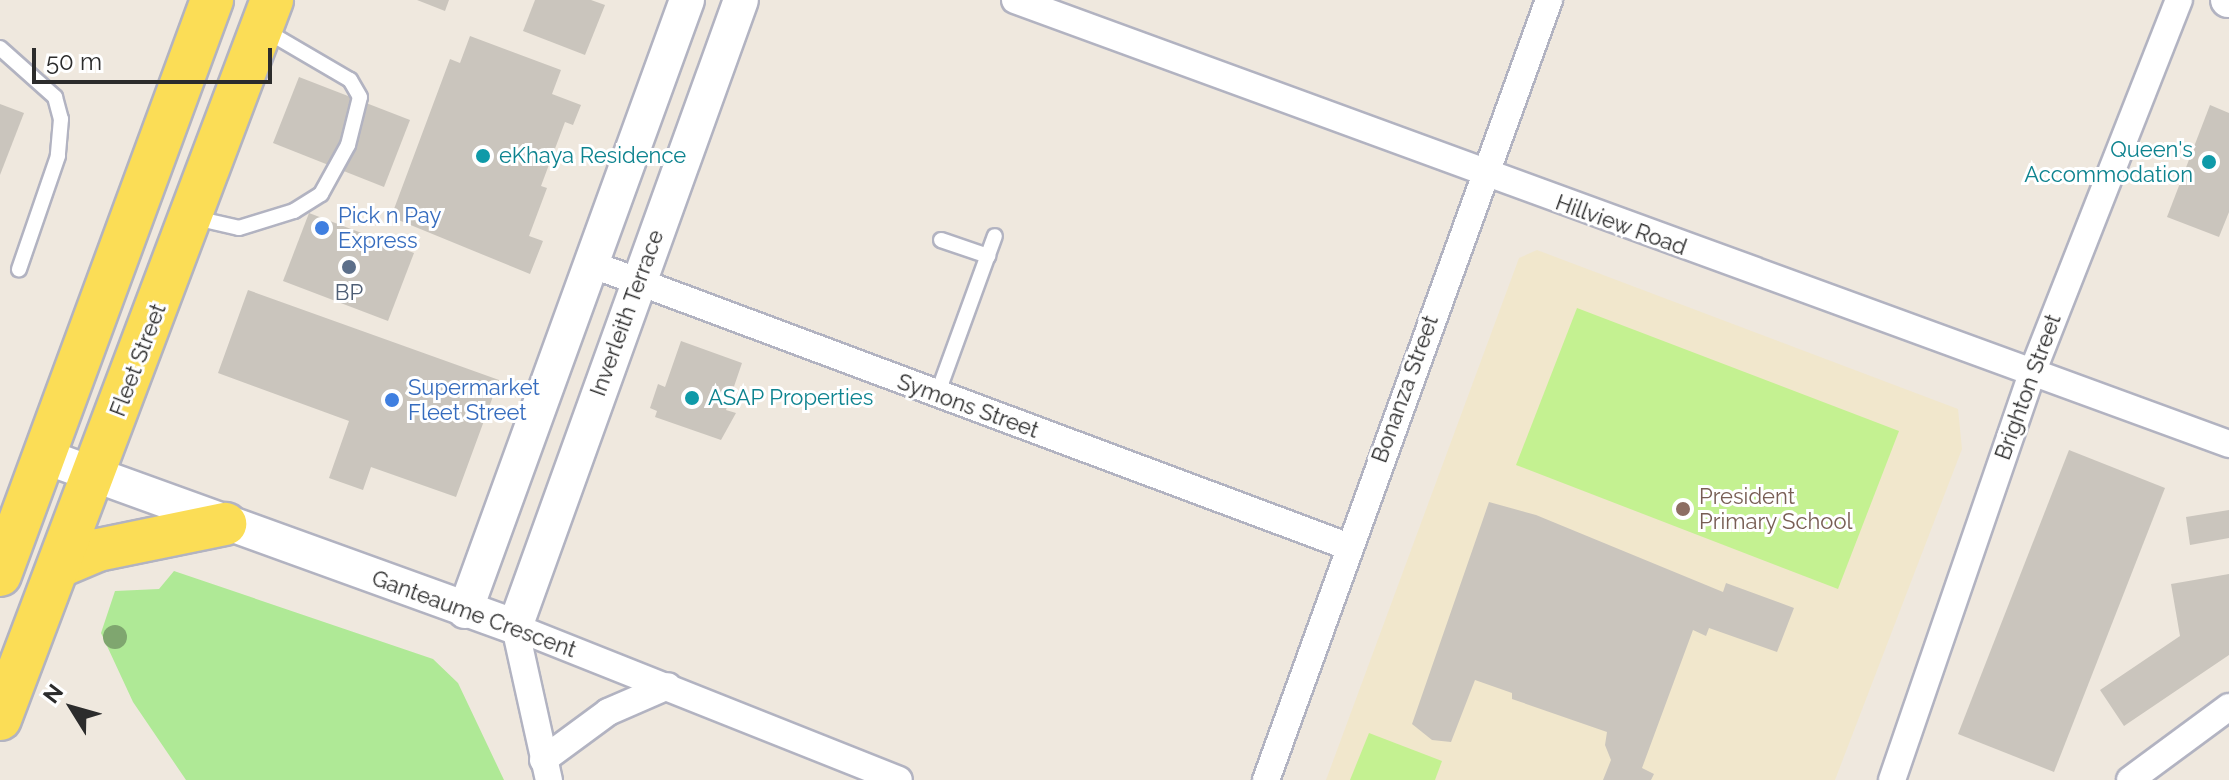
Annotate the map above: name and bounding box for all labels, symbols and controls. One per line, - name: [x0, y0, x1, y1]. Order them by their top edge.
- scale bar: [36, 32, 276, 82]
- text: 50 m: [46, 47, 102, 76]
- place label: Queen's Accommodation: [2024, 136, 2193, 188]
- place label: eKhaya Residence: [499, 143, 686, 169]
- marker: eKhaya Residence: [474, 147, 492, 165]
- marker: Queen's Accommodation: [2200, 153, 2218, 171]
- street label: Hillview Road: [1552, 189, 1690, 261]
- place label: Pick n Pay Express: [338, 202, 441, 254]
- marker: Pick n Pay Express: [313, 219, 331, 237]
- street label: Inverleith Terrace: [585, 226, 669, 400]
- marker: BP: [340, 258, 358, 276]
- place label: BP: [335, 280, 363, 306]
- street label: Fleet Street: [104, 300, 172, 420]
- street label: Brighton Street: [1989, 311, 2067, 463]
- street label: Bonanza Street: [1366, 312, 1444, 466]
- street label: Symons Street: [894, 368, 1042, 444]
- place label: Supermarket Fleet Street: [408, 374, 540, 426]
- place label: ASAP Properties: [708, 385, 874, 411]
- marker: ASAP Properties: [683, 389, 701, 407]
- marker: Supermarket Fleet Street: [383, 391, 401, 409]
- place label: President Primary School: [1699, 483, 1853, 534]
- marker: President Primary School: [1674, 500, 1692, 518]
- street label: Ganteaume Crescent: [368, 565, 580, 663]
- north arrow: [32, 668, 112, 748]
- text: N: [37, 679, 68, 708]

